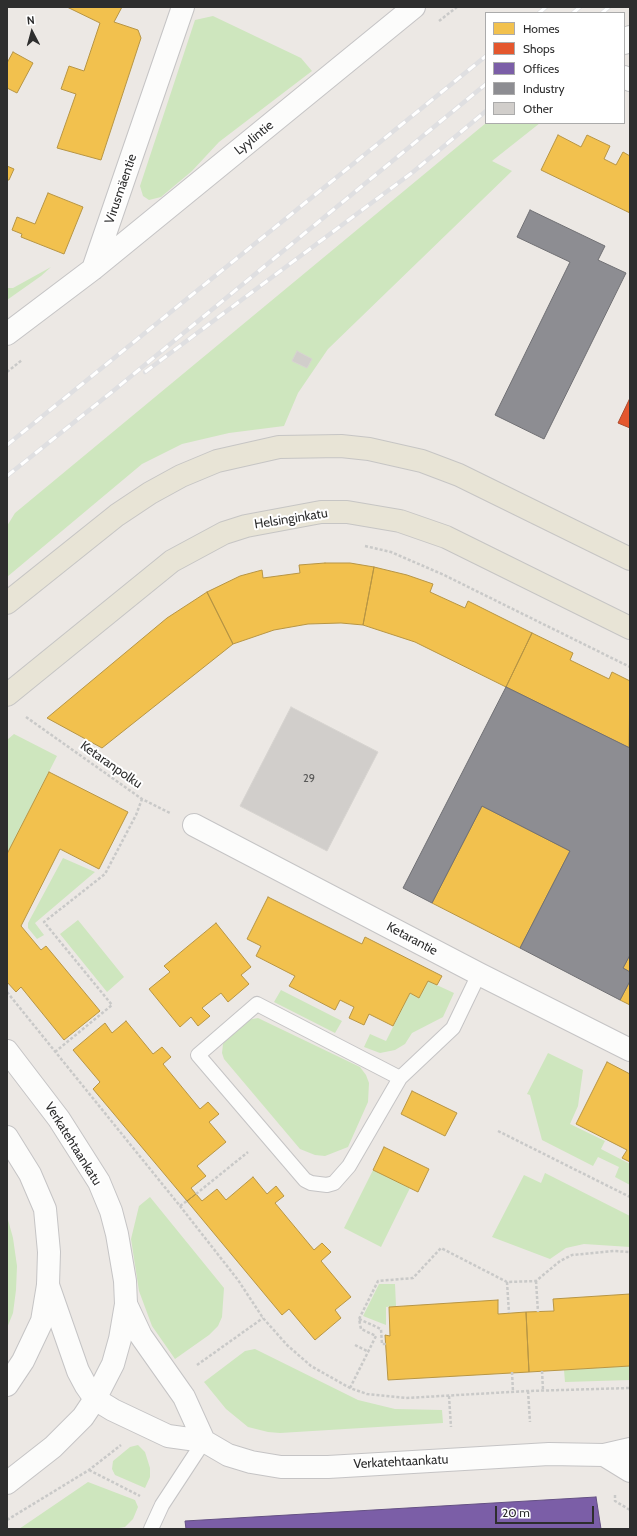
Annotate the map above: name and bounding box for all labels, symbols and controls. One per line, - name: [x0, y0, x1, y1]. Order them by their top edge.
- north arrow: [12, 12, 52, 52]
- legend: [485, 12, 625, 124]
- text: N: [26, 13, 35, 27]
- text: Homes: [523, 21, 560, 36]
- text: Shops: [523, 41, 555, 56]
- text: Offices: [523, 61, 559, 76]
- text: Industry: [523, 81, 564, 96]
- text: Other: [523, 101, 553, 116]
- street label: Lyylintie: [231, 118, 277, 158]
- street label: Virusmäentie: [102, 152, 140, 226]
- street label: Helsinginkatu: [253, 506, 329, 532]
- street label: Ketaranpolku: [77, 738, 145, 792]
- house number: 29: [303, 772, 315, 786]
- street label: Ketarantie: [384, 919, 440, 959]
- street label: Verkatehtaankatu: [41, 1100, 105, 1188]
- street label: Verkatehtaankatu: [353, 1452, 449, 1472]
- scale bar: [497, 1498, 596, 1524]
- text: 20 m: [502, 1505, 530, 1520]

